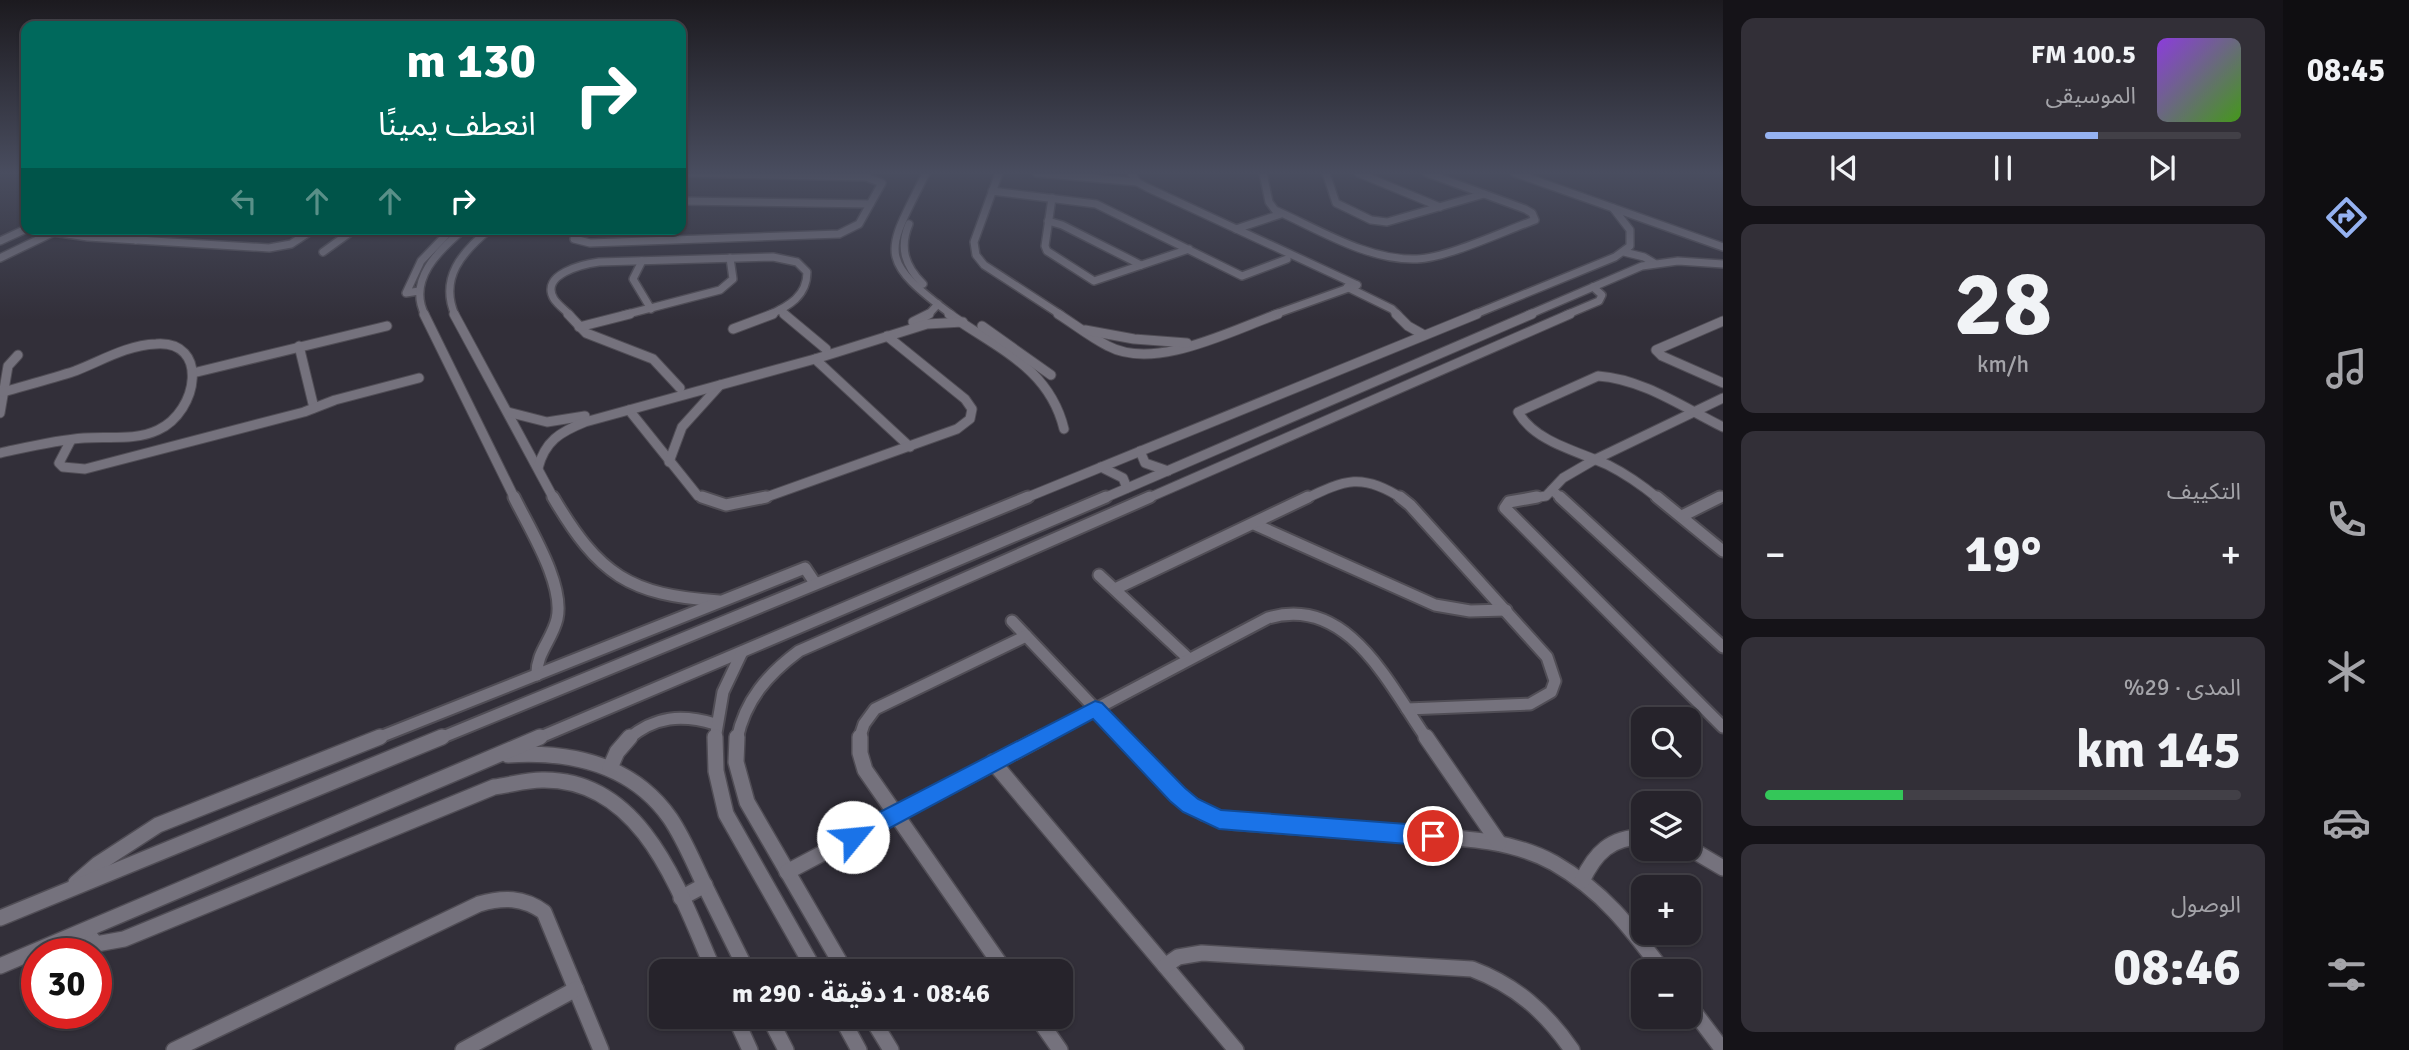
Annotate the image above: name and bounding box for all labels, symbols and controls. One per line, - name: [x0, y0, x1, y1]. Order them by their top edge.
- text: 130 m: [406, 31, 536, 91]
- text: 100.5 FM: [2031, 39, 2136, 71]
- icon: right: [560, 49, 651, 140]
- text: 08:45: [2307, 51, 2385, 90]
- text: الموسيقى: [2045, 81, 2136, 110]
- text: انعطف يمينًا: [378, 105, 536, 144]
- icon: previous: [1825, 149, 1863, 187]
- icon: pause: [1984, 149, 2022, 187]
- icon: next: [2143, 149, 2181, 187]
- icon: left: [225, 182, 263, 220]
- icon: ahead: [298, 182, 336, 220]
- icon: ahead: [371, 182, 409, 220]
- icon: right: [444, 182, 482, 220]
- icon: directions: [2322, 193, 2371, 242]
- text: 28: [1954, 248, 2052, 361]
- icon: music: [2322, 344, 2371, 393]
- text: km/h: [1977, 350, 2029, 379]
- text: التكييف: [2167, 477, 2241, 506]
- icon: phone: [2322, 495, 2371, 544]
- text: 19°: [1965, 522, 2041, 586]
- text: −: [1765, 531, 1786, 578]
- text: +: [2220, 531, 2241, 578]
- icon: climate: [2322, 647, 2371, 696]
- text: المدى · 29%: [2124, 673, 2241, 702]
- map controls: [1631, 707, 1701, 1029]
- button: search: [1631, 707, 1701, 777]
- text: 145 km: [2076, 718, 2241, 782]
- button: layers: [1631, 791, 1701, 861]
- icon: car: [2322, 798, 2371, 847]
- position arrow: [816, 800, 890, 874]
- pin: [1403, 806, 1463, 866]
- icon: arrive: [1414, 817, 1452, 855]
- button: +: [1631, 875, 1701, 945]
- text: الوصول: [2171, 890, 2241, 919]
- text: 08:46: [2113, 935, 2241, 999]
- speed limit sign: 30: [21, 938, 112, 1029]
- icon: filters: [2322, 950, 2371, 999]
- button: −: [1631, 959, 1701, 1029]
- text: 08:46 · 1 دقيقة · 290 m: [732, 978, 990, 1010]

